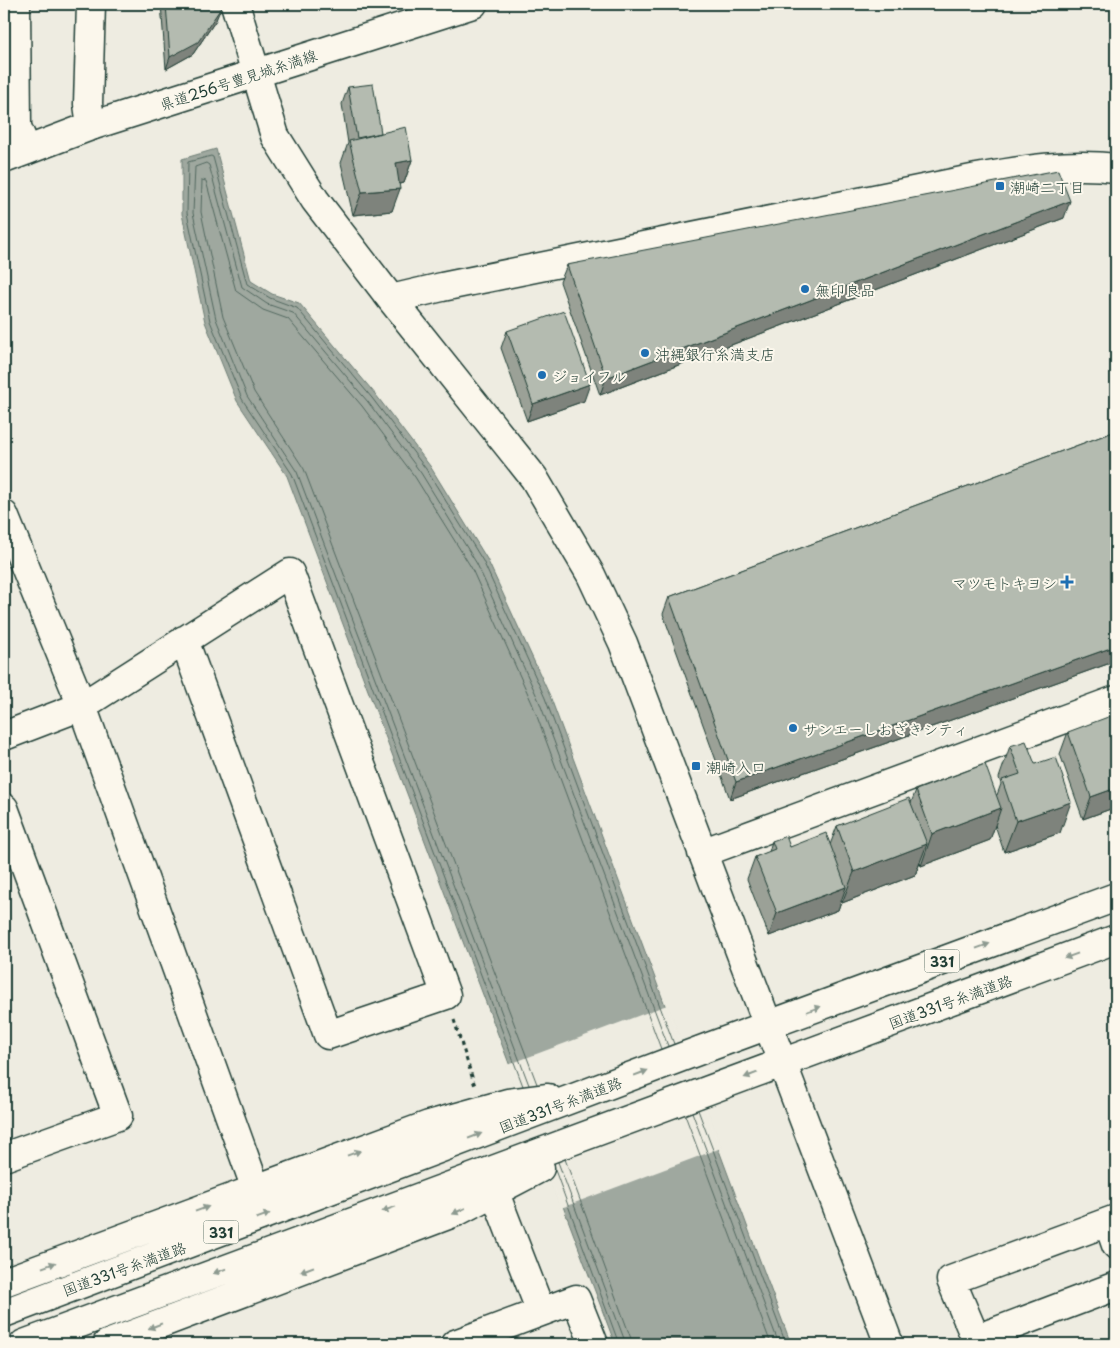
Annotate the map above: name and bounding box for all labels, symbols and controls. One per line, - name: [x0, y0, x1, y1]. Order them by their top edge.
- street label: 県道256号豊見城糸満線: [156, 43, 320, 115]
- place label: 潮崎二丁目: [1010, 175, 1085, 198]
- marker: 潮崎二丁目: [994, 180, 1006, 192]
- place label: 無印良品: [815, 278, 875, 301]
- marker: 無印良品: [799, 283, 811, 295]
- place label: 沖縄銀行糸満支店: [655, 342, 775, 365]
- marker: 沖縄銀行糸満支店: [639, 347, 651, 359]
- place label: ジョイフル: [552, 364, 626, 387]
- marker: ジョイフル: [536, 369, 548, 381]
- place label: マツモトキヨシ: [952, 571, 1057, 594]
- marker: マツモトキヨシ: [1061, 576, 1073, 588]
- place label: サンエーしおざきシティ: [803, 717, 968, 740]
- marker: サンエーしおざきシティ: [787, 722, 799, 734]
- place label: 潮崎入口: [706, 755, 766, 778]
- marker: 潮崎入口: [690, 760, 702, 772]
- one-way arrow: [976, 942, 991, 950]
- road number: 331: [924, 949, 960, 972]
- one-way arrow: [1063, 953, 1078, 960]
- street label: 国道331号糸満道路: [885, 968, 1015, 1034]
- one-way arrow: [807, 1005, 822, 1012]
- one-way arrow: [634, 1069, 648, 1077]
- street label: 国道331号糸満道路: [495, 1070, 625, 1138]
- one-way arrow: [743, 1072, 758, 1079]
- one-way arrow: [468, 1132, 483, 1139]
- one-way arrow: [347, 1149, 362, 1156]
- one-way arrow: [195, 1205, 210, 1213]
- one-way arrow: [381, 1205, 396, 1213]
- one-way arrow: [452, 1207, 466, 1215]
- one-way arrow: [255, 1212, 270, 1219]
- road number: 331: [204, 1220, 238, 1244]
- street label: 国道331号糸満道路: [59, 1235, 189, 1301]
- one-way arrow: [42, 1261, 57, 1268]
- one-way arrow: [299, 1265, 314, 1273]
- one-way arrow: [213, 1268, 228, 1275]
- one-way arrow: [147, 1322, 162, 1330]

